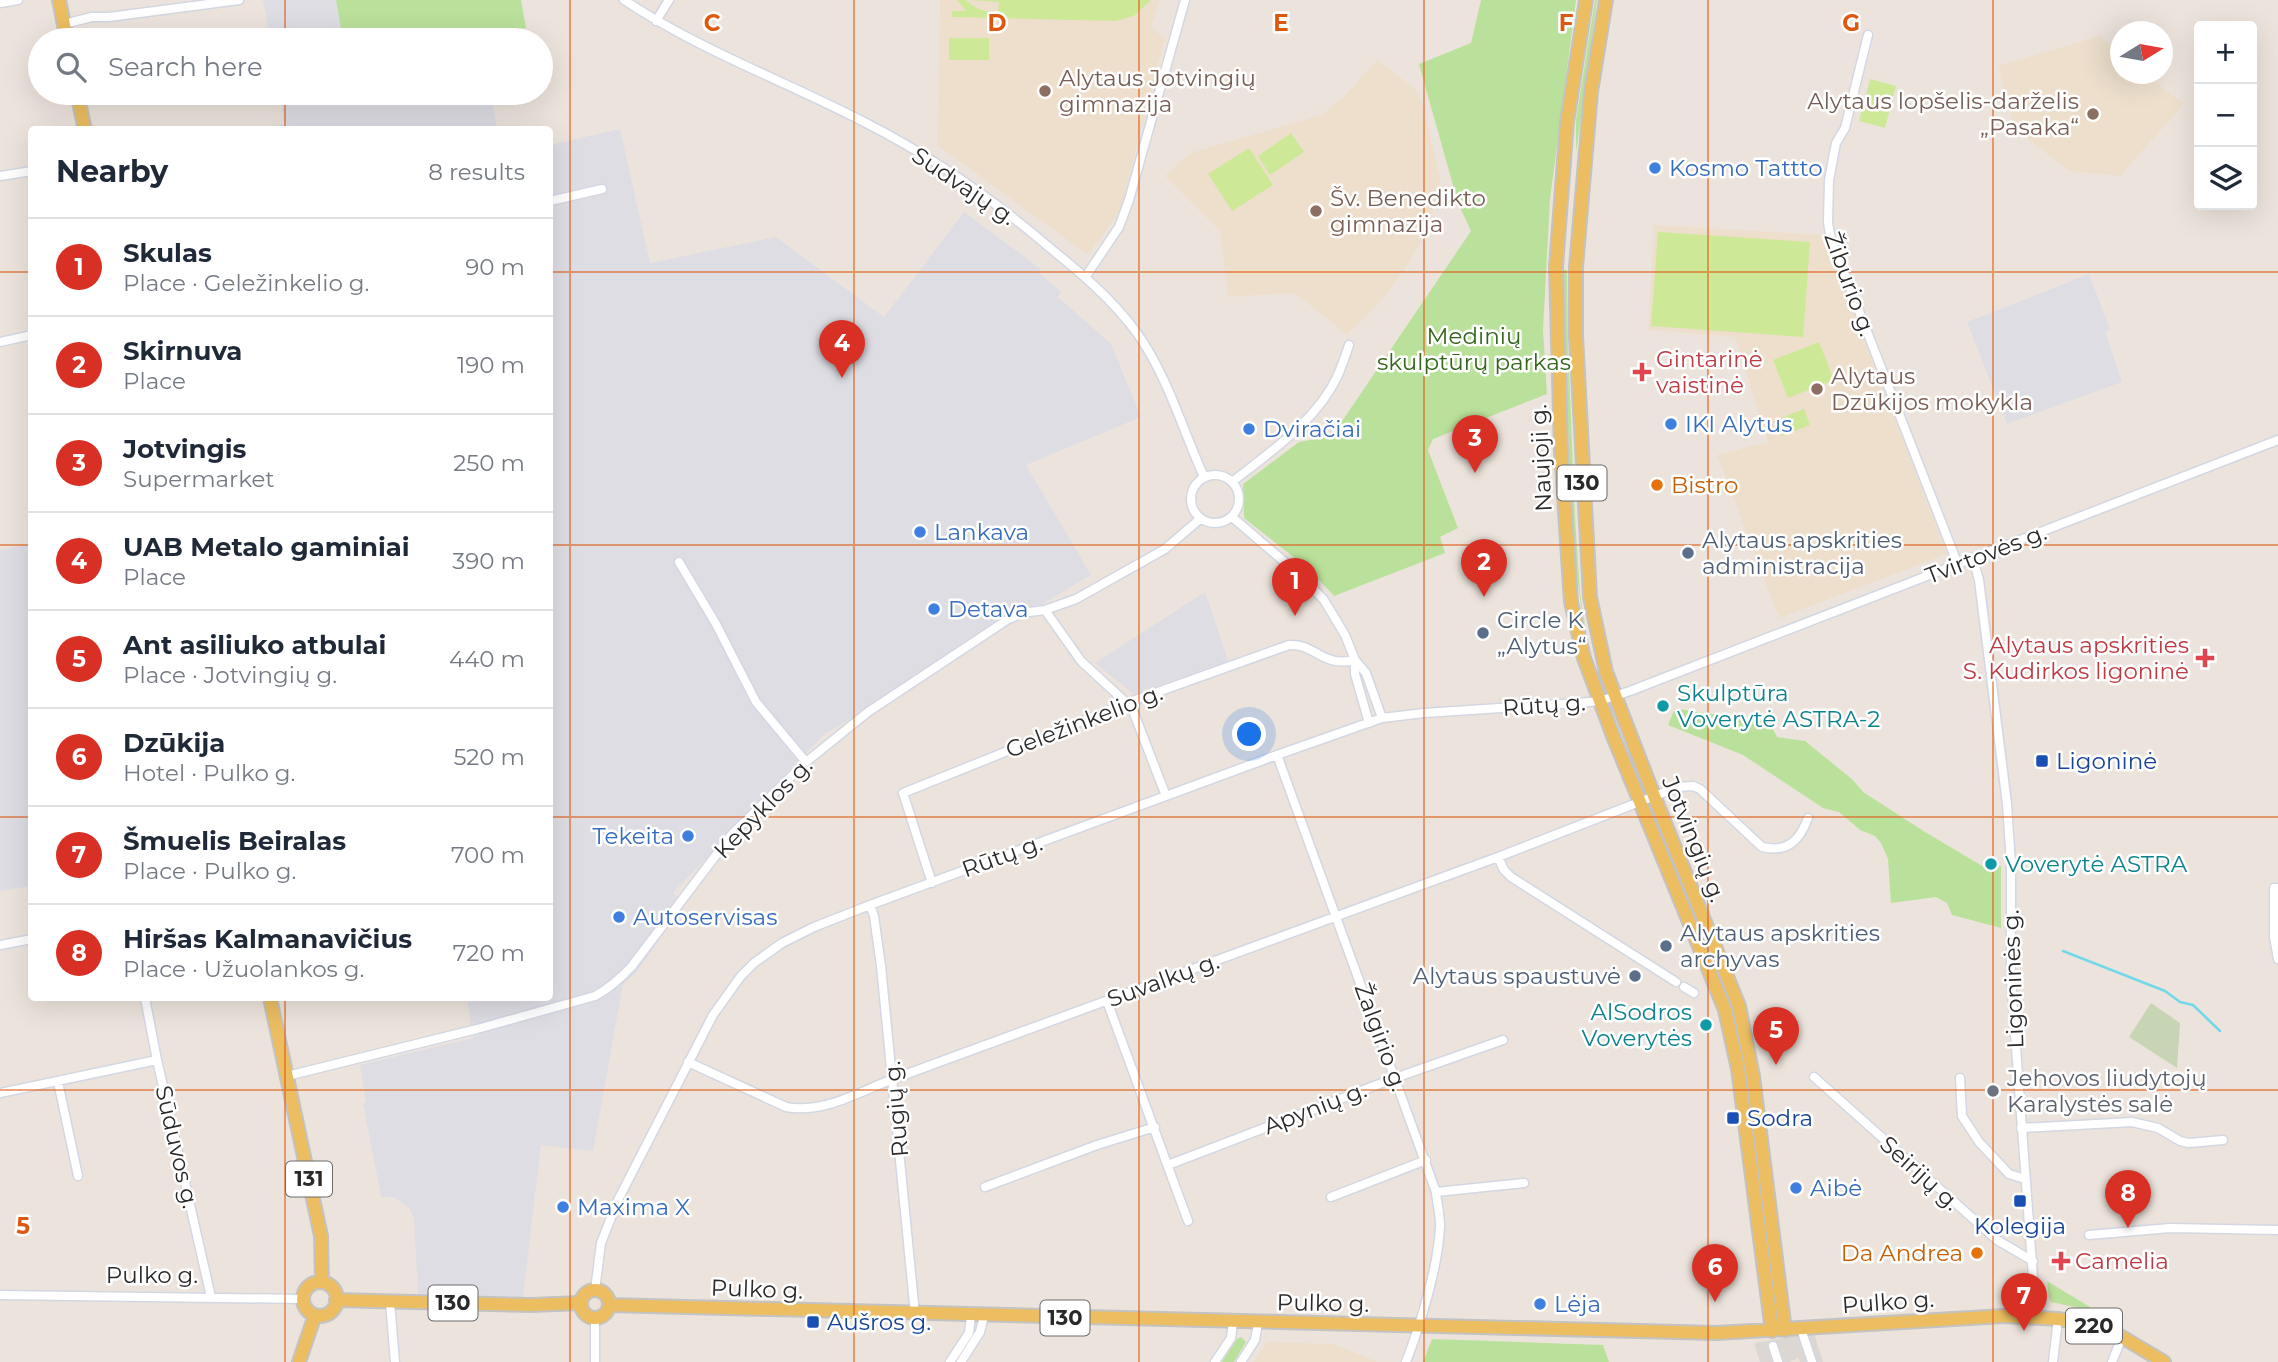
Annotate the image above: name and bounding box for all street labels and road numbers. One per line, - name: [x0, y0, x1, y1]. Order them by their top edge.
- street label: Sudvajų g.: [907, 141, 1021, 231]
- street label: Žiburio g.: [1818, 228, 1882, 340]
- street label: Naujoji g.: [1524, 404, 1558, 512]
- road number: 130: [1558, 466, 1606, 500]
- street label: Tvirtovės g.: [1921, 518, 2051, 590]
- street label: Geležinkelio g.: [1002, 678, 1166, 764]
- street label: Rūtų g.: [1501, 688, 1587, 722]
- street label: Kepyklos g.: [708, 752, 818, 864]
- street label: Jotvingių g.: [1656, 771, 1732, 906]
- street label: Rūtų g.: [958, 829, 1046, 883]
- street label: Ligoninės g.: [1997, 909, 2029, 1049]
- street label: Suvalkų g.: [1103, 947, 1223, 1013]
- street label: Žalgirio g.: [1349, 979, 1413, 1095]
- street label: Rugių g.: [878, 1060, 914, 1158]
- street label: Apynių g.: [1260, 1076, 1370, 1140]
- street label: Sūduvos g.: [149, 1083, 205, 1211]
- street label: Seirijų g.: [1874, 1130, 1966, 1216]
- road number: 131: [286, 1162, 332, 1196]
- street label: Pulko g.: [106, 1261, 198, 1289]
- street label: Pulko g.: [710, 1273, 804, 1305]
- street label: Pulko g.: [1841, 1285, 1935, 1319]
- road number: 130: [428, 1286, 477, 1320]
- street label: Pulko g.: [1277, 1288, 1369, 1318]
- road number: 130: [1040, 1300, 1090, 1336]
- road number: 220: [2066, 1308, 2122, 1344]

